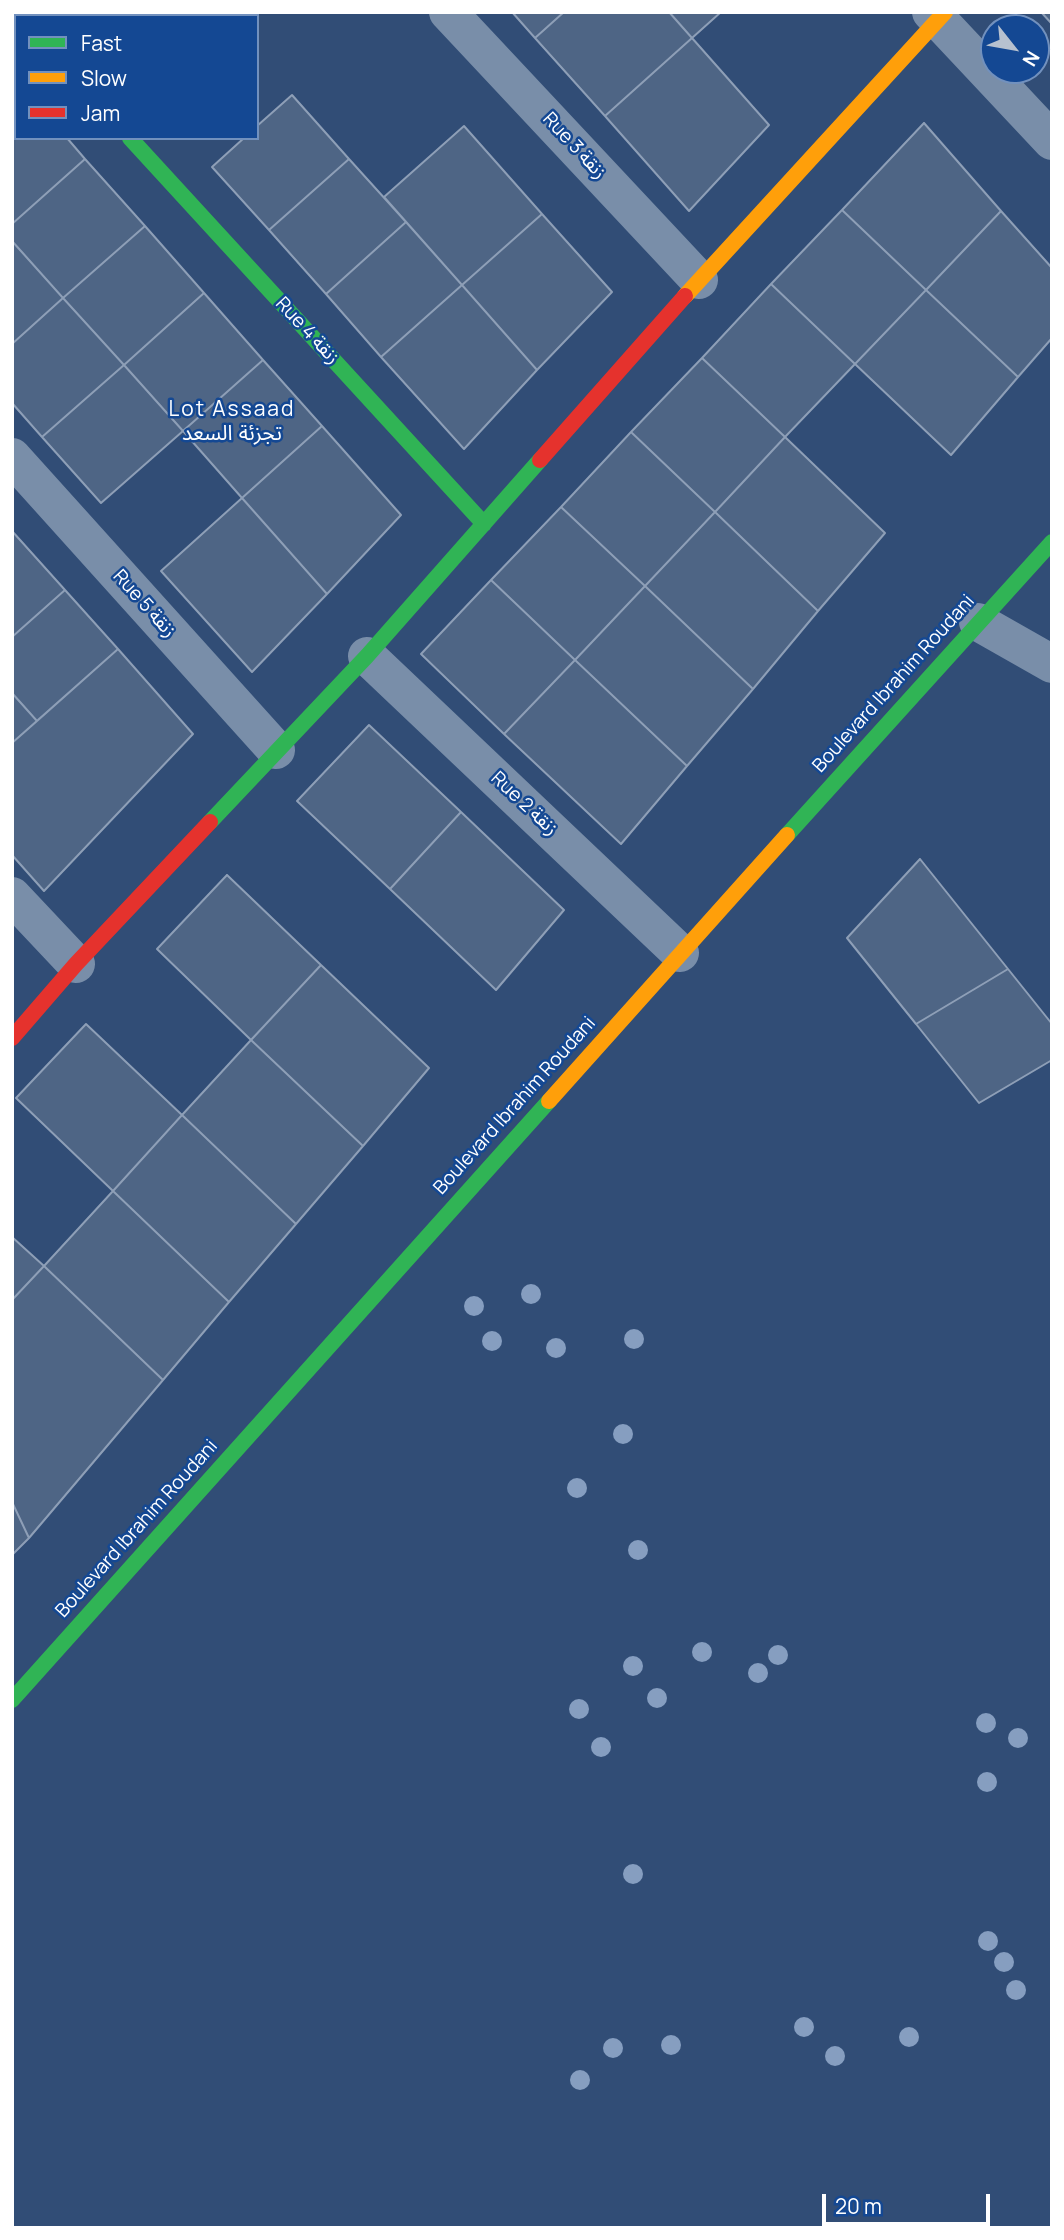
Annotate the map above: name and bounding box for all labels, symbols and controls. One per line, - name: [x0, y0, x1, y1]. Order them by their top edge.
- legend: [14, 14, 259, 140]
- north arrow: [980, 14, 1050, 84]
- text: Fast: [81, 29, 122, 57]
- text: N: [1017, 46, 1046, 71]
- text: Slow: [81, 64, 127, 92]
- text: Jam: [81, 99, 120, 127]
- street label: Rue 3 زنقة: [537, 108, 611, 184]
- street label: Rue 4 زنقة: [270, 293, 344, 369]
- district label: Lot Assaad تجزئة السعد: [170, 397, 294, 447]
- street label: Rue 5 زنقة: [108, 565, 180, 643]
- street label: Boulevard Ibrahim Roudani: [808, 591, 980, 777]
- street label: Rue 2 زنقة: [486, 767, 562, 841]
- street label: Boulevard Ibrahim Roudani: [429, 1013, 601, 1199]
- street label: Boulevard Ibrahim Roudani: [51, 1436, 223, 1622]
- scale bar: [826, 2180, 994, 2224]
- text: 20 m: [835, 2192, 882, 2220]

